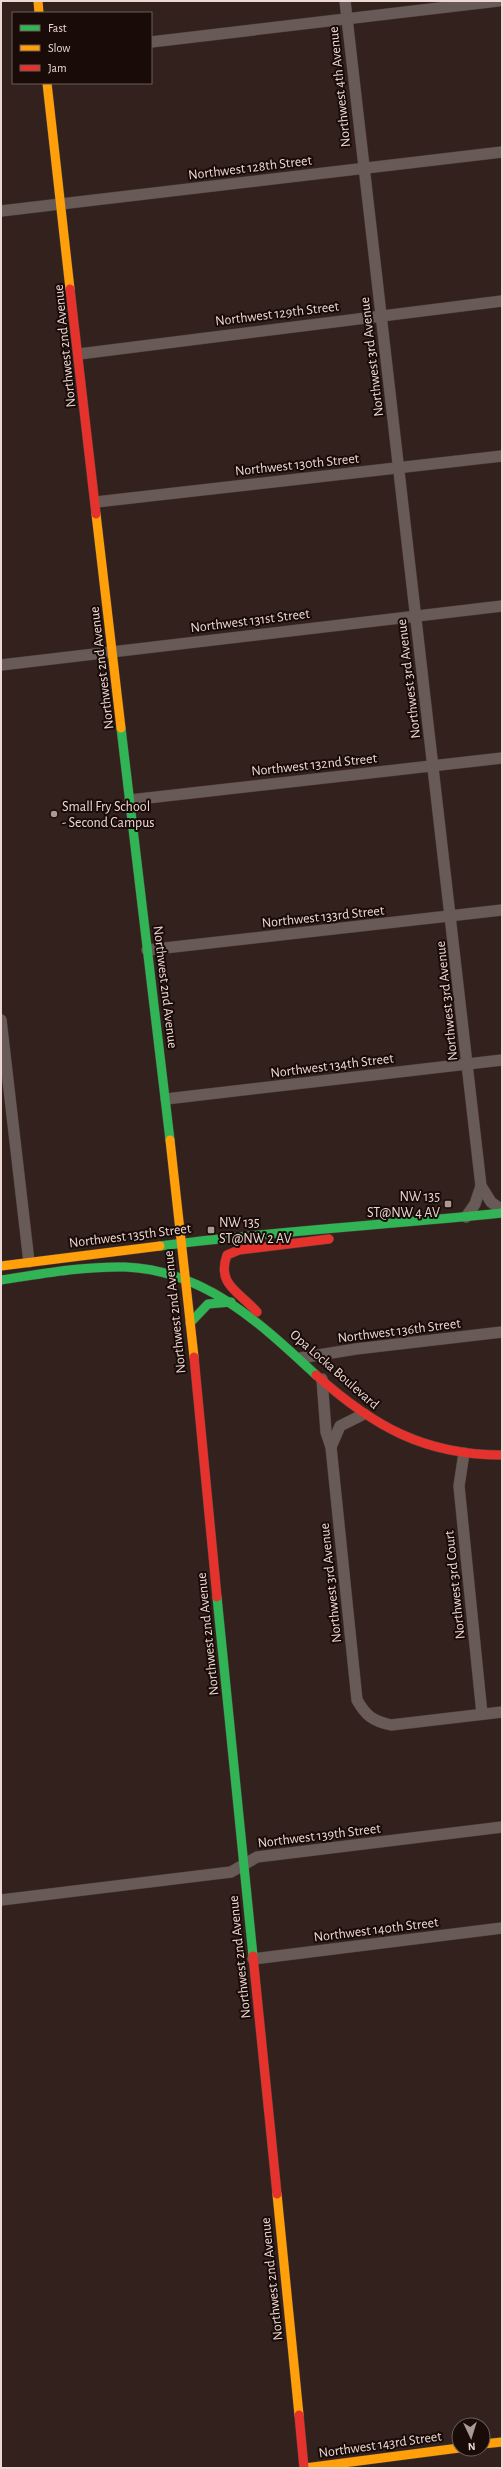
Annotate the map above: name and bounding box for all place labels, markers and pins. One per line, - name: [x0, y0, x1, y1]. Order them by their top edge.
- place label: Small Fry School - Second Campus: [62, 800, 155, 830]
- marker: Small Fry School - Second Campus: [49, 809, 59, 819]
- place label: NW 135 ST@NW 4 AV: [367, 1190, 440, 1220]
- marker: NW 135 ST@NW 4 AV: [443, 1199, 453, 1209]
- place label: NW 135 ST@NW 2 AV: [219, 1216, 292, 1246]
- marker: NW 135 ST@NW 2 AV: [206, 1225, 216, 1235]

